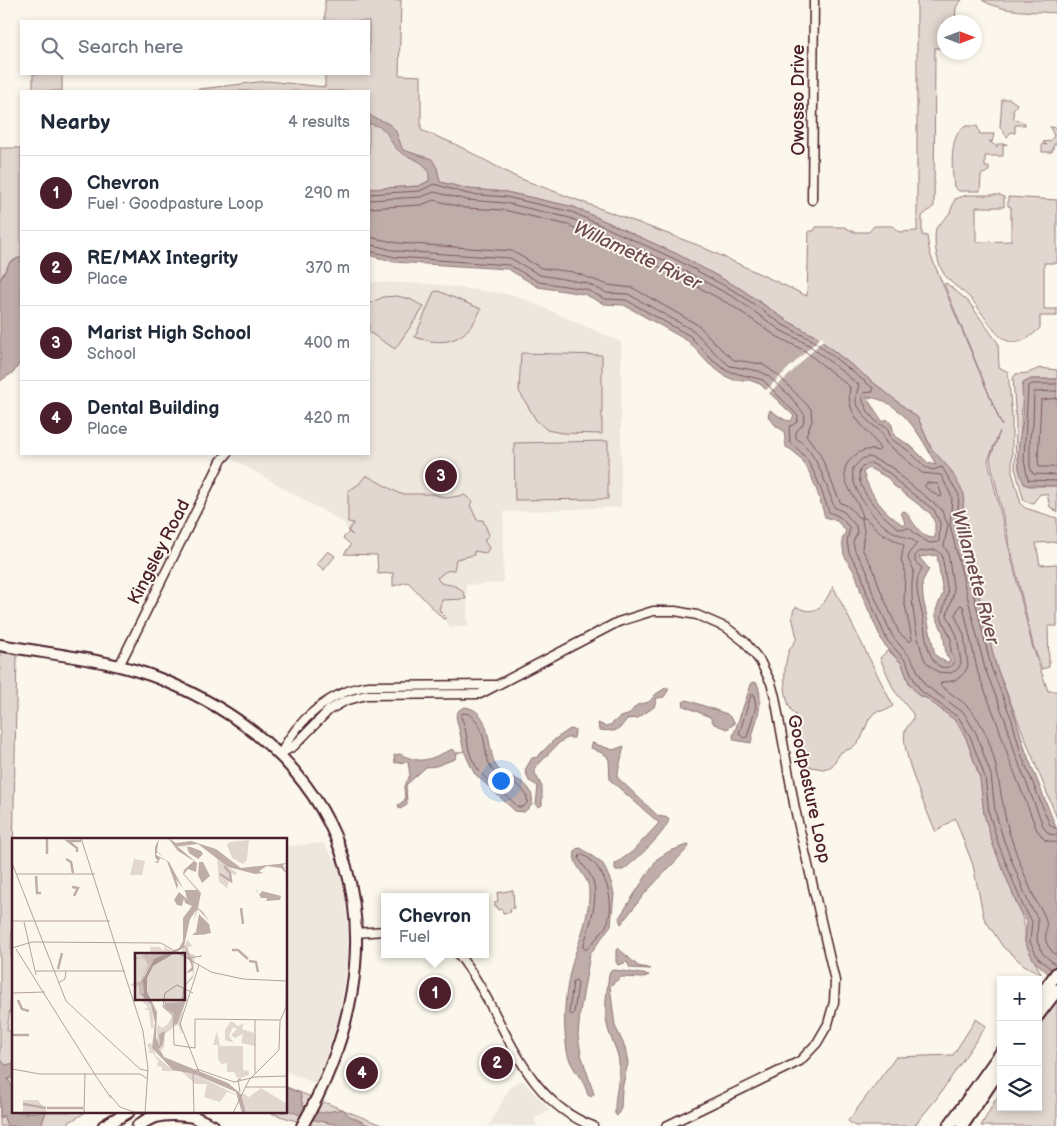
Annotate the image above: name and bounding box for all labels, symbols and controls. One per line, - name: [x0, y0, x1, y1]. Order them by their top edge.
- north arrow: [937, 15, 982, 60]
- search box: [20, 20, 370, 75]
- icon: search: [38, 34, 66, 62]
- text: Search here: [78, 36, 183, 59]
- street label: Owosso Drive: [788, 44, 809, 156]
- text: Nearby: [40, 110, 110, 135]
- text: 4 results: [288, 113, 350, 132]
- text: Chevron: [87, 172, 159, 195]
- text: 1: [53, 184, 59, 203]
- text: 290 m: [304, 184, 350, 203]
- text: Fuel · Goodpasture Loop: [87, 195, 264, 214]
- water label: Willamette River: [569, 216, 706, 296]
- text: RE/MAX Integrity: [87, 247, 238, 270]
- text: 2: [51, 259, 61, 278]
- text: 370 m: [305, 259, 350, 278]
- text: Place: [87, 270, 128, 289]
- text: Marist High School: [87, 322, 251, 345]
- text: 3: [51, 334, 61, 353]
- text: 400 m: [304, 334, 350, 353]
- text: School: [87, 345, 136, 364]
- text: Dental Building: [87, 397, 219, 420]
- text: 4: [51, 409, 61, 428]
- text: 420 m: [304, 409, 350, 428]
- text: Place: [87, 420, 128, 439]
- pin: 3: [425, 457, 457, 495]
- street label: Kingsley Road: [124, 496, 194, 608]
- water label: Willamette River: [946, 507, 1004, 648]
- street label: Goodpasture Loop: [783, 713, 835, 865]
- your location: [488, 768, 514, 794]
- inset map: [12, 838, 288, 1114]
- popup: [381, 893, 489, 958]
- text: Chevron: [399, 905, 471, 928]
- text: Fuel: [399, 928, 430, 947]
- pin: 1: [419, 974, 451, 1012]
- map controls: [997, 976, 1042, 1111]
- button: +: [997, 976, 1042, 1021]
- button: −: [997, 1021, 1042, 1066]
- pin: 2: [481, 1044, 513, 1082]
- pin: 4: [346, 1054, 378, 1092]
- button: layers: [997, 1066, 1042, 1111]

